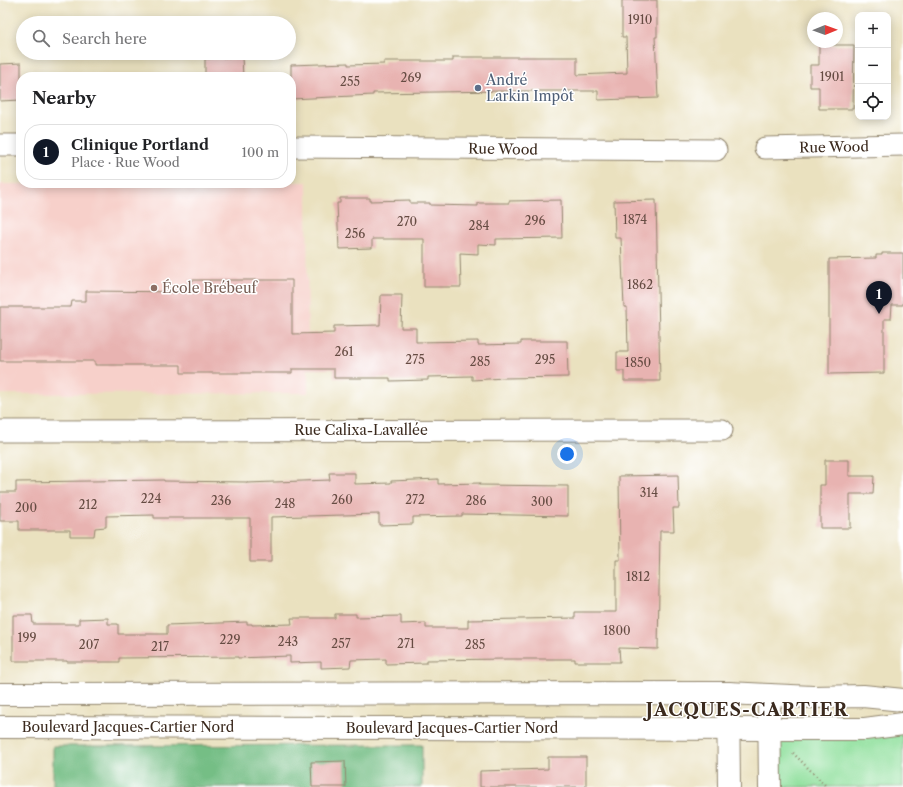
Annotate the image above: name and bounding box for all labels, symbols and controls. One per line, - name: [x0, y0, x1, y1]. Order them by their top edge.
- house number: 1910: [628, 12, 652, 27]
- north arrow: [807, 12, 843, 48]
- map controls: [855, 12, 891, 120]
- button: +: [855, 12, 891, 48]
- search box: [16, 16, 296, 60]
- icon: search: [30, 27, 52, 49]
- text: Search here: [62, 29, 147, 48]
- button: −: [855, 48, 891, 84]
- house number: 1901: [820, 69, 844, 84]
- house number: 269: [401, 70, 421, 85]
- place label: André Larkin Impôt: [485, 71, 574, 105]
- house number: 255: [340, 74, 360, 89]
- marker: André Larkin Impôt: [473, 83, 483, 93]
- button: locate: [855, 84, 891, 120]
- text: Nearby: [32, 88, 96, 108]
- text: Clinique Portland: [71, 135, 209, 154]
- street label: Rue Wood: [799, 137, 869, 157]
- street label: Rue Wood: [468, 139, 538, 159]
- text: 1: [43, 144, 49, 160]
- text: 100 m: [241, 144, 279, 160]
- text: Place · Rue Wood: [71, 154, 180, 170]
- house number: 1874: [623, 212, 647, 227]
- house number: 296: [525, 213, 545, 228]
- house number: 270: [397, 214, 417, 229]
- house number: 284: [469, 218, 490, 233]
- house number: 256: [345, 226, 365, 241]
- house number: 1862: [627, 277, 653, 292]
- place label: École Brébeuf: [162, 279, 259, 297]
- pin: 1: [866, 281, 892, 314]
- marker: École Brébeuf: [149, 283, 159, 293]
- house number: 261: [335, 344, 353, 359]
- house number: 275: [405, 352, 425, 367]
- house number: 295: [535, 352, 555, 367]
- house number: 285: [470, 354, 490, 369]
- house number: 1850: [625, 355, 651, 370]
- street label: Rue Calixa-Lavallée: [294, 421, 428, 439]
- your location: [557, 444, 577, 464]
- house number: 314: [640, 485, 658, 500]
- house number: 224: [141, 491, 161, 506]
- house number: 260: [331, 492, 353, 507]
- house number: 272: [405, 492, 425, 507]
- house number: 236: [211, 493, 231, 508]
- house number: 286: [465, 493, 487, 508]
- house number: 300: [531, 494, 553, 509]
- house number: 248: [275, 496, 295, 511]
- house number: 212: [79, 497, 98, 512]
- house number: 200: [15, 500, 37, 515]
- house number: 1812: [626, 569, 650, 584]
- house number: 1800: [603, 623, 631, 638]
- house number: 199: [17, 630, 37, 645]
- house number: 229: [220, 632, 240, 647]
- house number: 243: [278, 634, 298, 649]
- house number: 257: [331, 636, 351, 651]
- house number: 271: [397, 636, 415, 651]
- house number: 207: [79, 637, 99, 652]
- house number: 285: [465, 637, 485, 652]
- house number: 217: [151, 639, 169, 654]
- district label: JACQUES-CARTIER: [643, 699, 849, 721]
- street label: Boulevard Jacques-Cartier Nord: [22, 718, 235, 736]
- street label: Boulevard Jacques-Cartier Nord: [346, 719, 559, 737]

